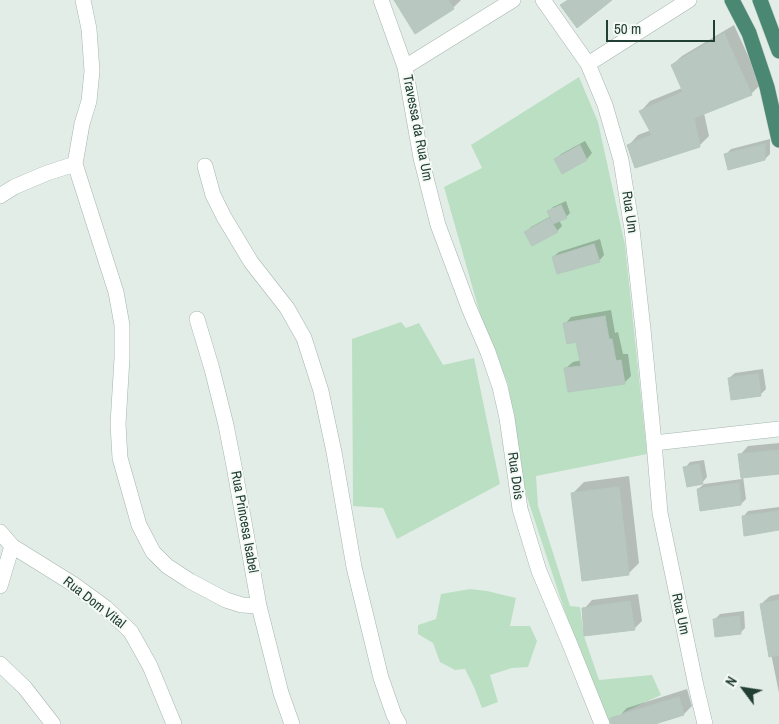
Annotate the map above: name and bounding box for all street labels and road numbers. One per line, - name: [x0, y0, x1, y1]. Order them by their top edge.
- street label: Travessa da Rua Um: [398, 73, 436, 183]
- street label: Rua Um: [618, 190, 640, 234]
- street label: Rua Dois: [503, 451, 527, 501]
- street label: Rua Princesa Isabel: [227, 470, 261, 574]
- street label: Rua Dom Vital: [59, 573, 129, 633]
- street label: Rua Um: [667, 592, 693, 636]

